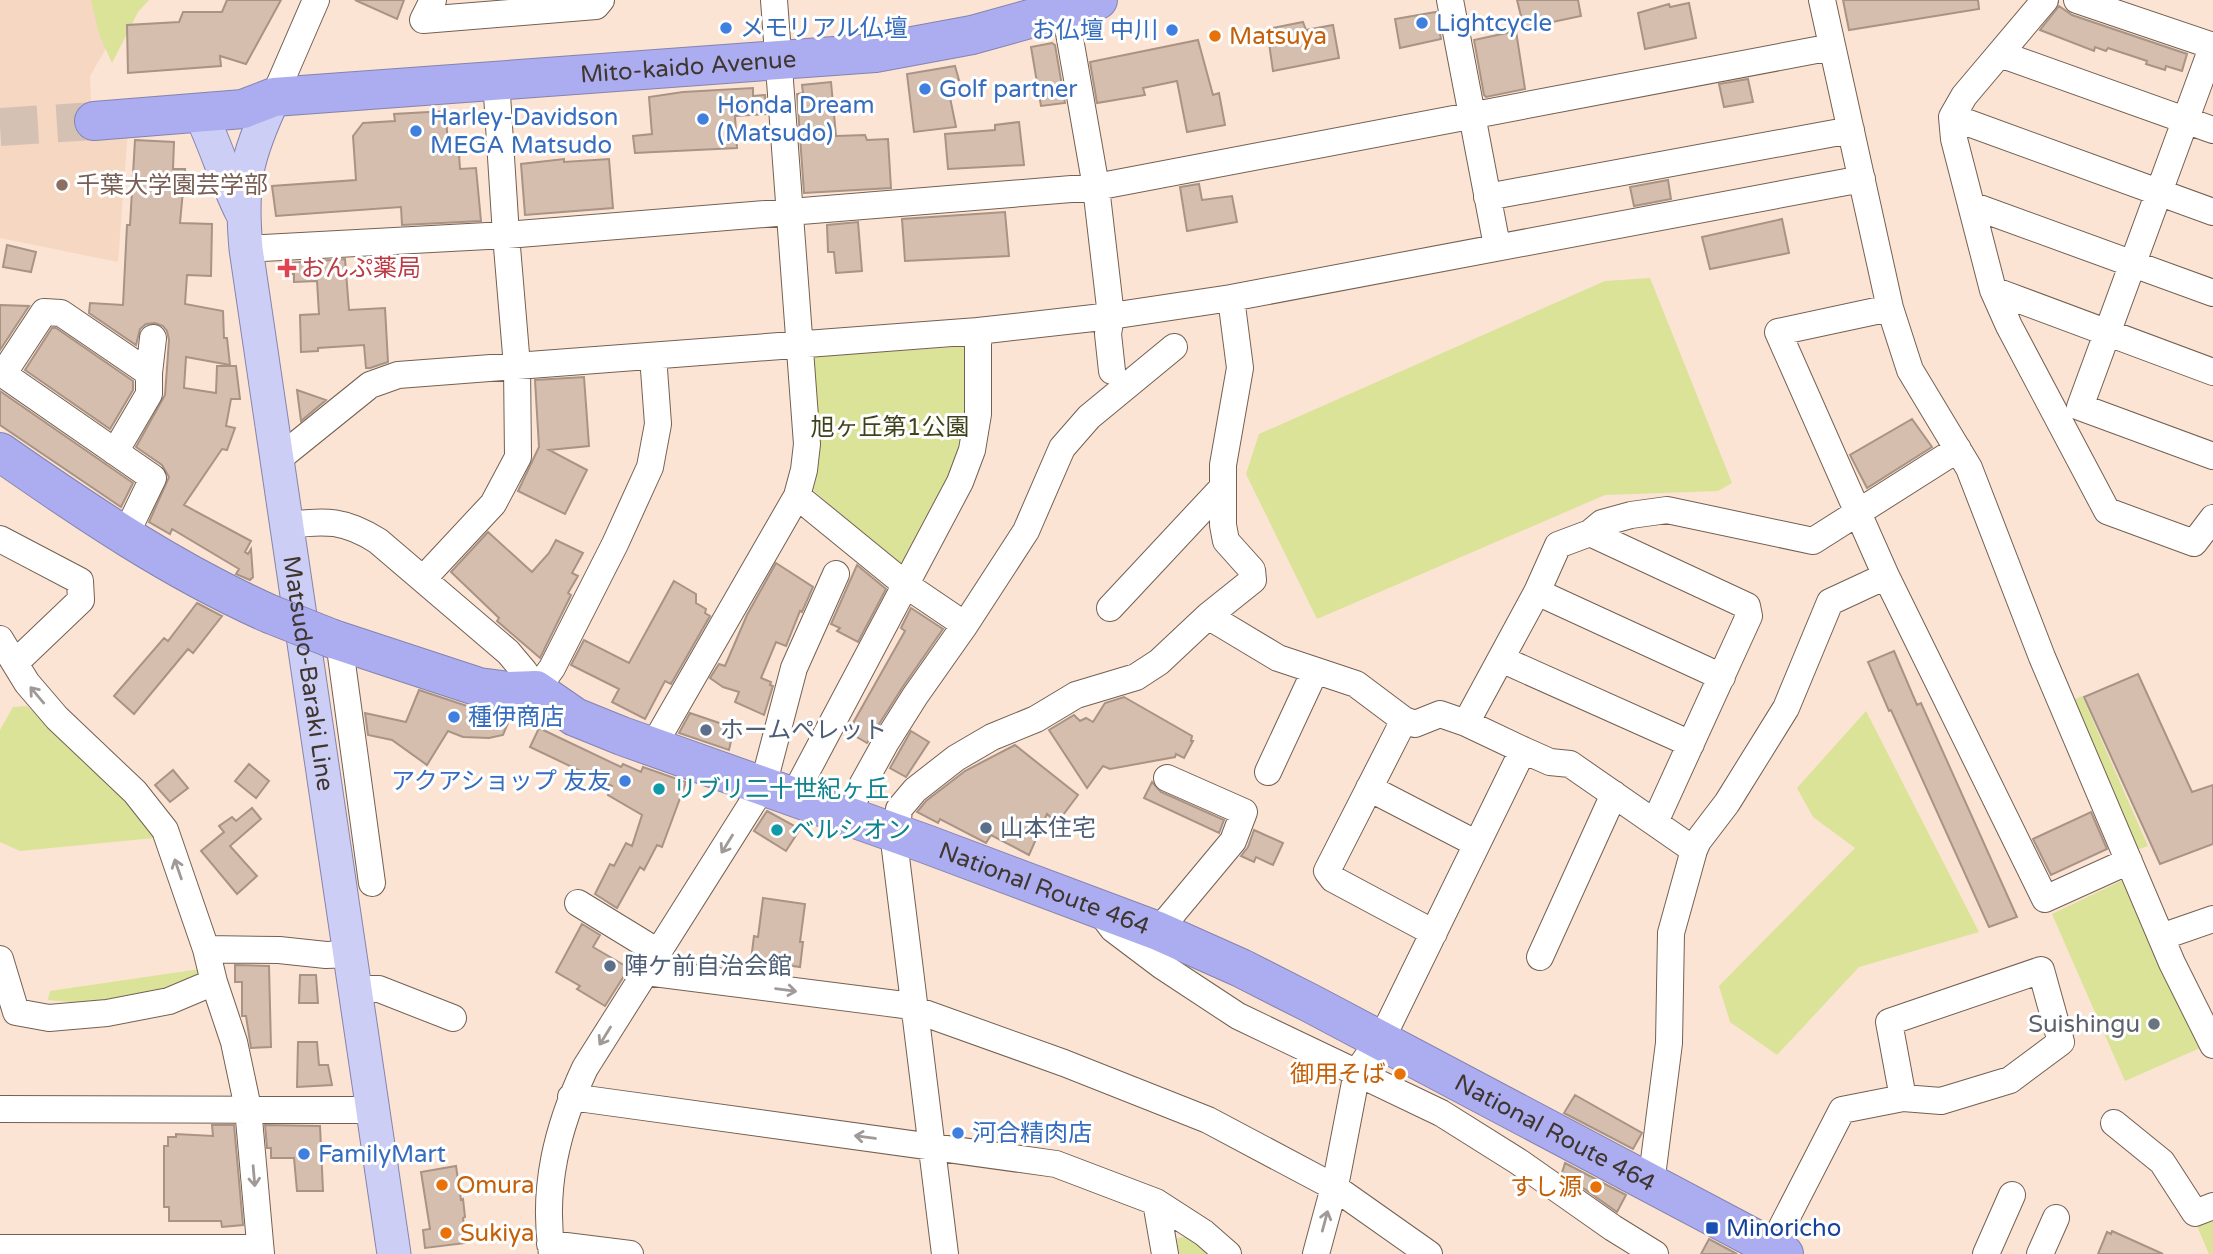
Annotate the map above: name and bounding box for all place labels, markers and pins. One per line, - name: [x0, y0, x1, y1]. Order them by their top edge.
- place label: Lightcycle: [1436, 9, 1552, 38]
- place label: メモリアル仏壇: [740, 14, 908, 43]
- marker: Lightcycle: [1414, 15, 1430, 31]
- place label: お仏壇 中川: [1032, 16, 1158, 45]
- marker: メモリアル仏壇: [718, 20, 734, 36]
- marker: お仏壇 中川: [1164, 22, 1180, 38]
- place label: Matsuya: [1229, 22, 1327, 51]
- marker: Matsuya: [1207, 28, 1223, 44]
- place label: Golf partner: [939, 75, 1078, 104]
- marker: Golf partner: [917, 81, 933, 97]
- place label: Honda Dream (Matsudo): [717, 91, 875, 148]
- place label: Harley-Davidson MEGA Matsudo: [430, 103, 618, 160]
- marker: Honda Dream (Matsudo): [695, 111, 711, 127]
- marker: Harley-Davidson MEGA Matsudo: [408, 123, 424, 139]
- place label: 千葉大学園芸学部: [76, 171, 268, 200]
- marker: 千葉大学園芸学部: [54, 177, 70, 193]
- place label: おんぷ薬局: [301, 254, 421, 283]
- marker: おんぷ薬局: [279, 260, 295, 276]
- place label: 種伊商店: [468, 703, 564, 732]
- marker: 種伊商店: [446, 709, 462, 725]
- place label: ホームペレット: [720, 716, 887, 745]
- marker: ホームペレット: [698, 722, 714, 738]
- place label: アクアショップ 友友: [391, 767, 611, 796]
- marker: アクアショップ 友友: [617, 773, 633, 789]
- place label: リブリ二十世紀ヶ丘: [673, 775, 889, 804]
- marker: リブリ二十世紀ヶ丘: [651, 781, 667, 797]
- place label: 山本住宅: [1000, 814, 1096, 843]
- place label: ベルシオン: [791, 816, 911, 845]
- marker: 山本住宅: [978, 820, 994, 836]
- marker: ベルシオン: [769, 822, 785, 838]
- place label: 陣ケ前自治会館: [624, 952, 792, 981]
- marker: 陣ケ前自治会館: [602, 958, 618, 974]
- place label: Suishingu: [2028, 1010, 2140, 1039]
- marker: Suishingu: [2146, 1016, 2162, 1032]
- place label: 御用そば: [1290, 1060, 1386, 1089]
- marker: 御用そば: [1392, 1066, 1408, 1082]
- place label: 河合精肉店: [972, 1119, 1092, 1148]
- marker: 河合精肉店: [950, 1125, 966, 1141]
- place label: FamilyMart: [318, 1140, 446, 1169]
- marker: FamilyMart: [296, 1146, 312, 1162]
- place label: Omura: [456, 1171, 535, 1200]
- place label: すし源: [1510, 1173, 1582, 1202]
- marker: Omura: [434, 1177, 450, 1193]
- marker: すし源: [1588, 1179, 1604, 1195]
- place label: Minoricho: [1726, 1214, 1841, 1243]
- place label: Sukiya: [460, 1219, 534, 1248]
- marker: Minoricho: [1704, 1220, 1720, 1236]
- marker: Sukiya: [438, 1225, 454, 1241]

